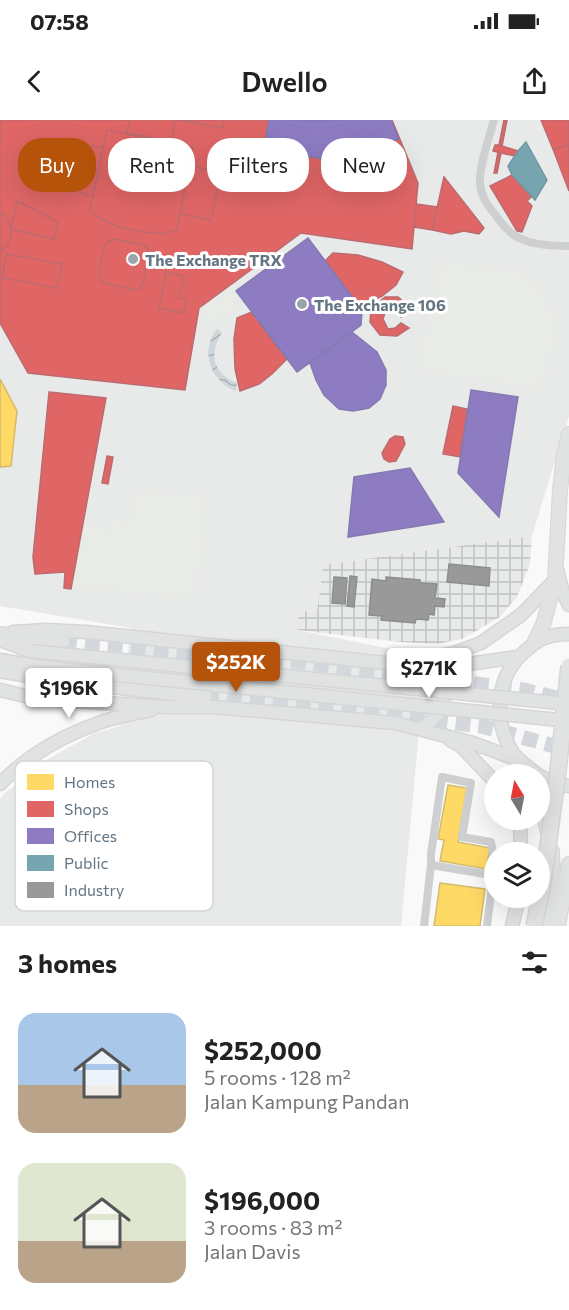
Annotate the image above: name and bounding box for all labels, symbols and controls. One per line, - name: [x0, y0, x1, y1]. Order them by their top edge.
- text: 07:58: [30, 8, 89, 35]
- icon: back: [18, 65, 51, 98]
- text: Dwello: [241, 65, 328, 98]
- icon: share: [518, 65, 551, 98]
- chip: Buy: [18, 138, 96, 192]
- chip: Rent: [108, 138, 195, 192]
- chip: Filters: [207, 138, 309, 192]
- chip: New: [321, 138, 407, 192]
- place label: The Exchange TRX: [145, 250, 282, 269]
- marker: The Exchange TRX: [126, 252, 140, 266]
- place label: The Exchange 106: [314, 295, 446, 314]
- marker: The Exchange 106: [295, 297, 309, 311]
- pin: $252K: [194, 642, 278, 693]
- pin: $271K: [387, 648, 471, 699]
- text: $252K: [206, 649, 266, 673]
- text: $271K: [401, 655, 457, 679]
- pin: $196K: [27, 668, 111, 719]
- text: $196K: [39, 675, 99, 699]
- legend: [15, 761, 213, 911]
- north arrow: [484, 764, 550, 830]
- map controls: [484, 764, 550, 908]
- text: Homes: [64, 772, 115, 791]
- text: Shops: [64, 799, 109, 818]
- text: Offices: [64, 826, 117, 845]
- button: layers: [484, 842, 550, 908]
- text: Public: [64, 853, 109, 872]
- text: Industry: [64, 880, 124, 899]
- icon: filters: [518, 946, 551, 979]
- text: 3 homes: [18, 947, 117, 978]
- text: $252,000: [204, 1034, 322, 1065]
- icon: home: [66, 1037, 138, 1109]
- text: 5 rooms · 128 m²: [204, 1065, 351, 1089]
- text: Jalan Kampung Pandan: [204, 1089, 410, 1113]
- text: $196,000: [204, 1184, 320, 1215]
- icon: home: [66, 1187, 138, 1259]
- text: 3 rooms · 83 m²: [204, 1215, 343, 1239]
- text: Jalan Davis: [204, 1239, 301, 1263]

